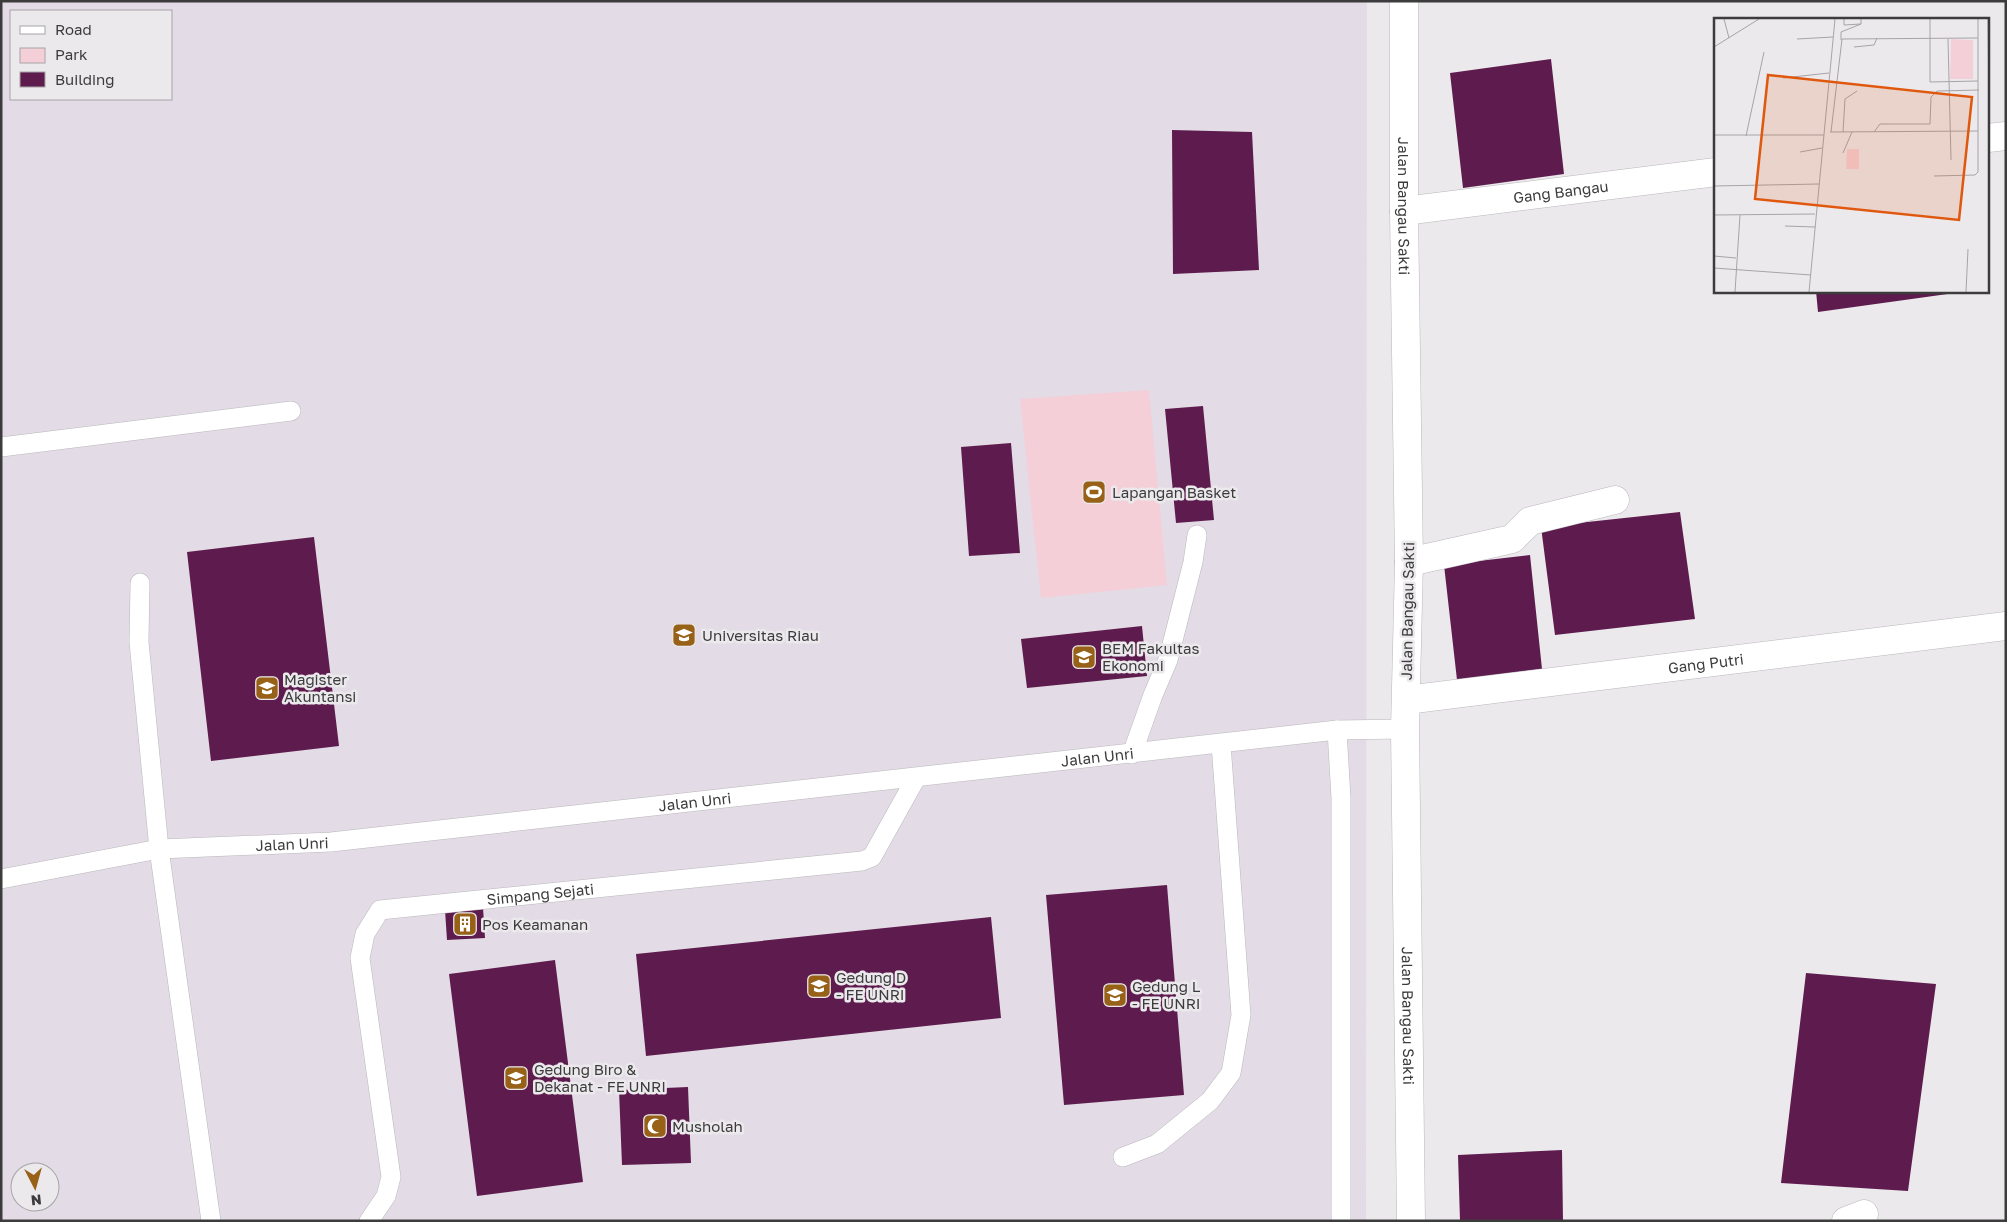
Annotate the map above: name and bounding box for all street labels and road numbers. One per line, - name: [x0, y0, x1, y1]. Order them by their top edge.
- street label: Jalan Bangau Sakti: [1395, 137, 1414, 275]
- street label: Gang Bangau: [1512, 177, 1609, 206]
- street label: Jalan Bangau Sakti: [1397, 542, 1417, 680]
- street label: Gang Putri: [1667, 649, 1745, 677]
- street label: Jalan Unri: [1060, 744, 1135, 770]
- street label: Jalan Unri: [657, 789, 732, 814]
- street label: Jalan Unri: [255, 833, 329, 854]
- street label: Simpang Sejati: [486, 879, 595, 908]
- street label: Jalan Bangau Sakti: [1399, 947, 1418, 1085]

